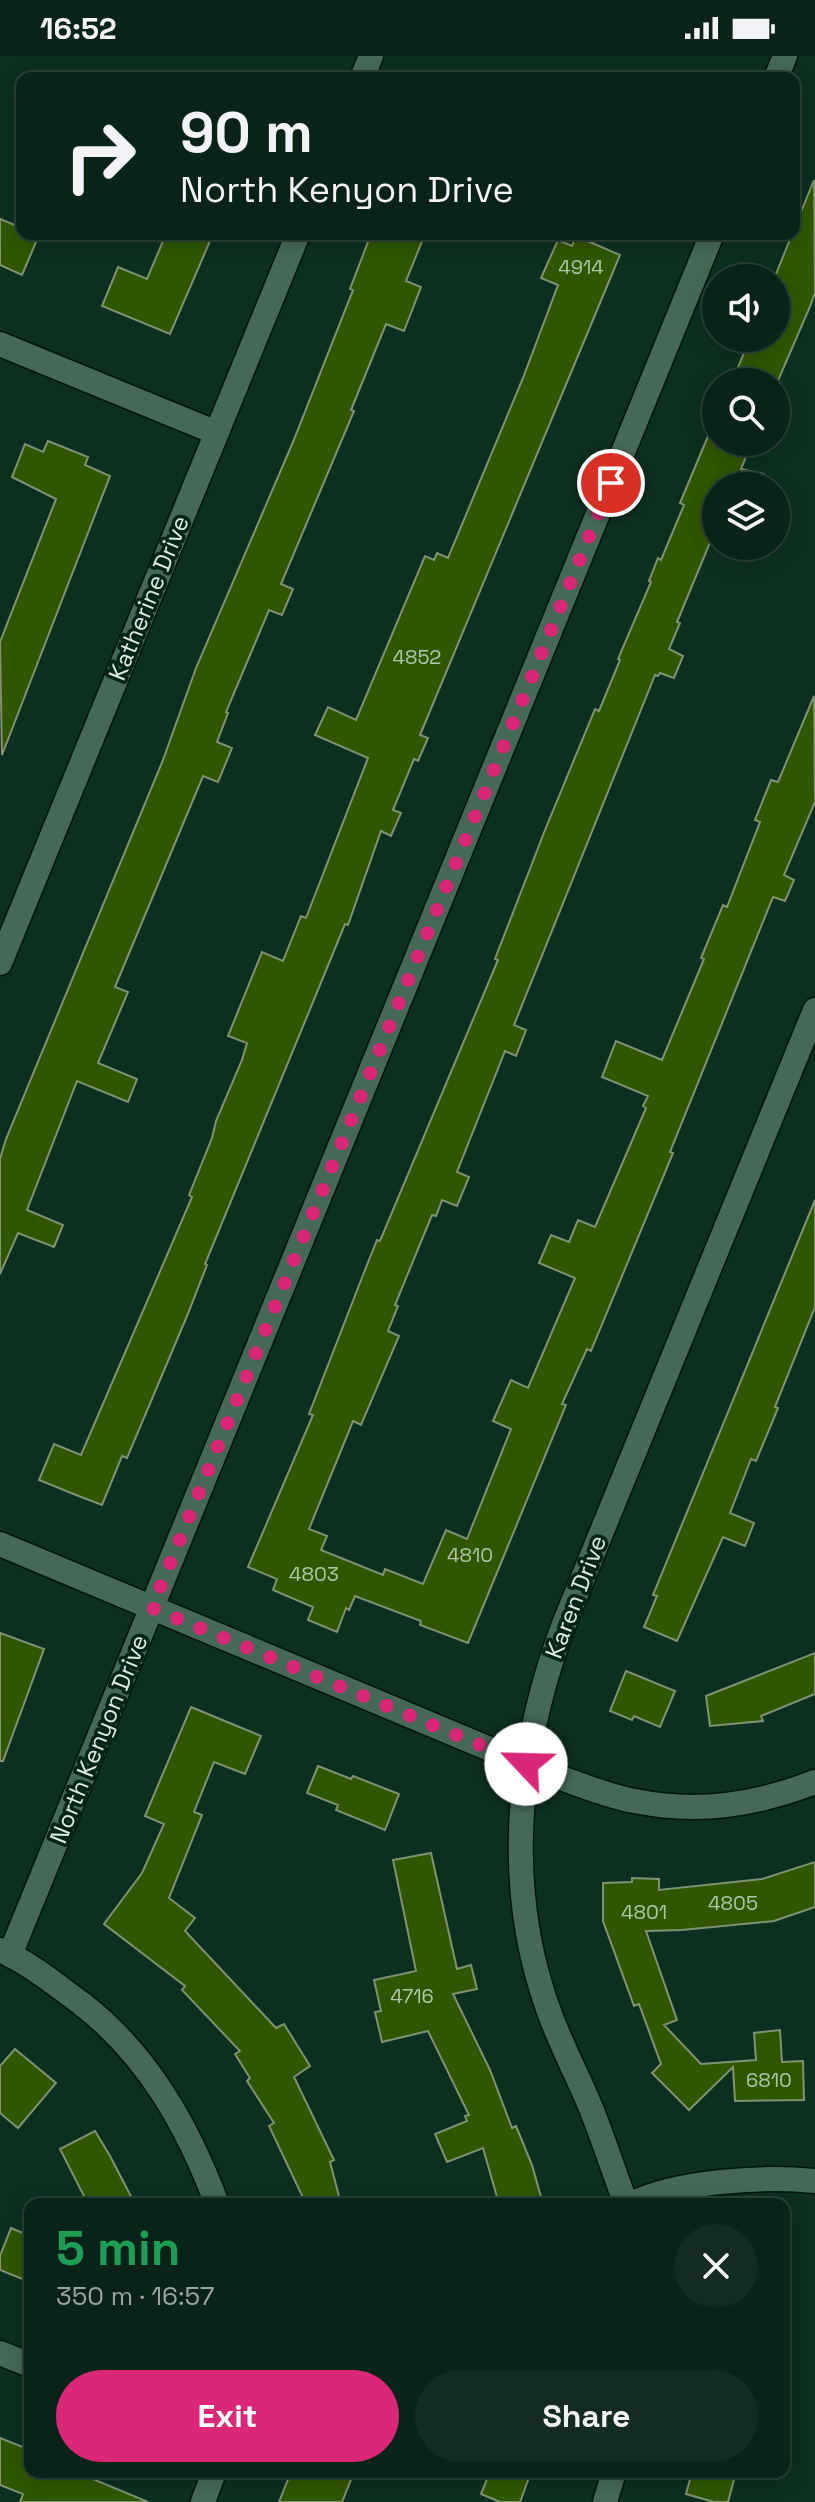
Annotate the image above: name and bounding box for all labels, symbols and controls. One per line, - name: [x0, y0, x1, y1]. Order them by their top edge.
- text: 16:52: [40, 9, 117, 48]
- text: 90 m: [180, 97, 313, 168]
- icon: right: [48, 104, 152, 208]
- text: North Kenyon Drive: [180, 167, 514, 213]
- house number: 4914: [558, 254, 604, 280]
- map controls: [702, 264, 790, 560]
- button: sound: [702, 264, 790, 352]
- button: search: [702, 368, 790, 456]
- pin: [577, 449, 645, 517]
- icon: arrive: [589, 461, 633, 505]
- button: layers: [702, 472, 790, 560]
- street label: Katherine Drive: [101, 511, 196, 685]
- house number: 4852: [393, 644, 441, 670]
- street label: Karen Drive: [538, 1531, 613, 1663]
- house number: 4810: [447, 1542, 493, 1568]
- house number: 4803: [289, 1561, 339, 1587]
- street label: North Kenyon Drive: [42, 1630, 155, 1848]
- position arrow: [484, 1722, 568, 1806]
- house number: 4805: [708, 1890, 758, 1916]
- house number: 4801: [621, 1899, 667, 1925]
- house number: 4716: [390, 1983, 434, 2009]
- house number: 6810: [746, 2067, 792, 2093]
- text: 5 min: [56, 2218, 180, 2279]
- button: close: [674, 2224, 758, 2308]
- text: 350 m · 16:57: [56, 2279, 215, 2313]
- button: Exit: [56, 2370, 399, 2462]
- button: Share: [415, 2370, 758, 2462]

